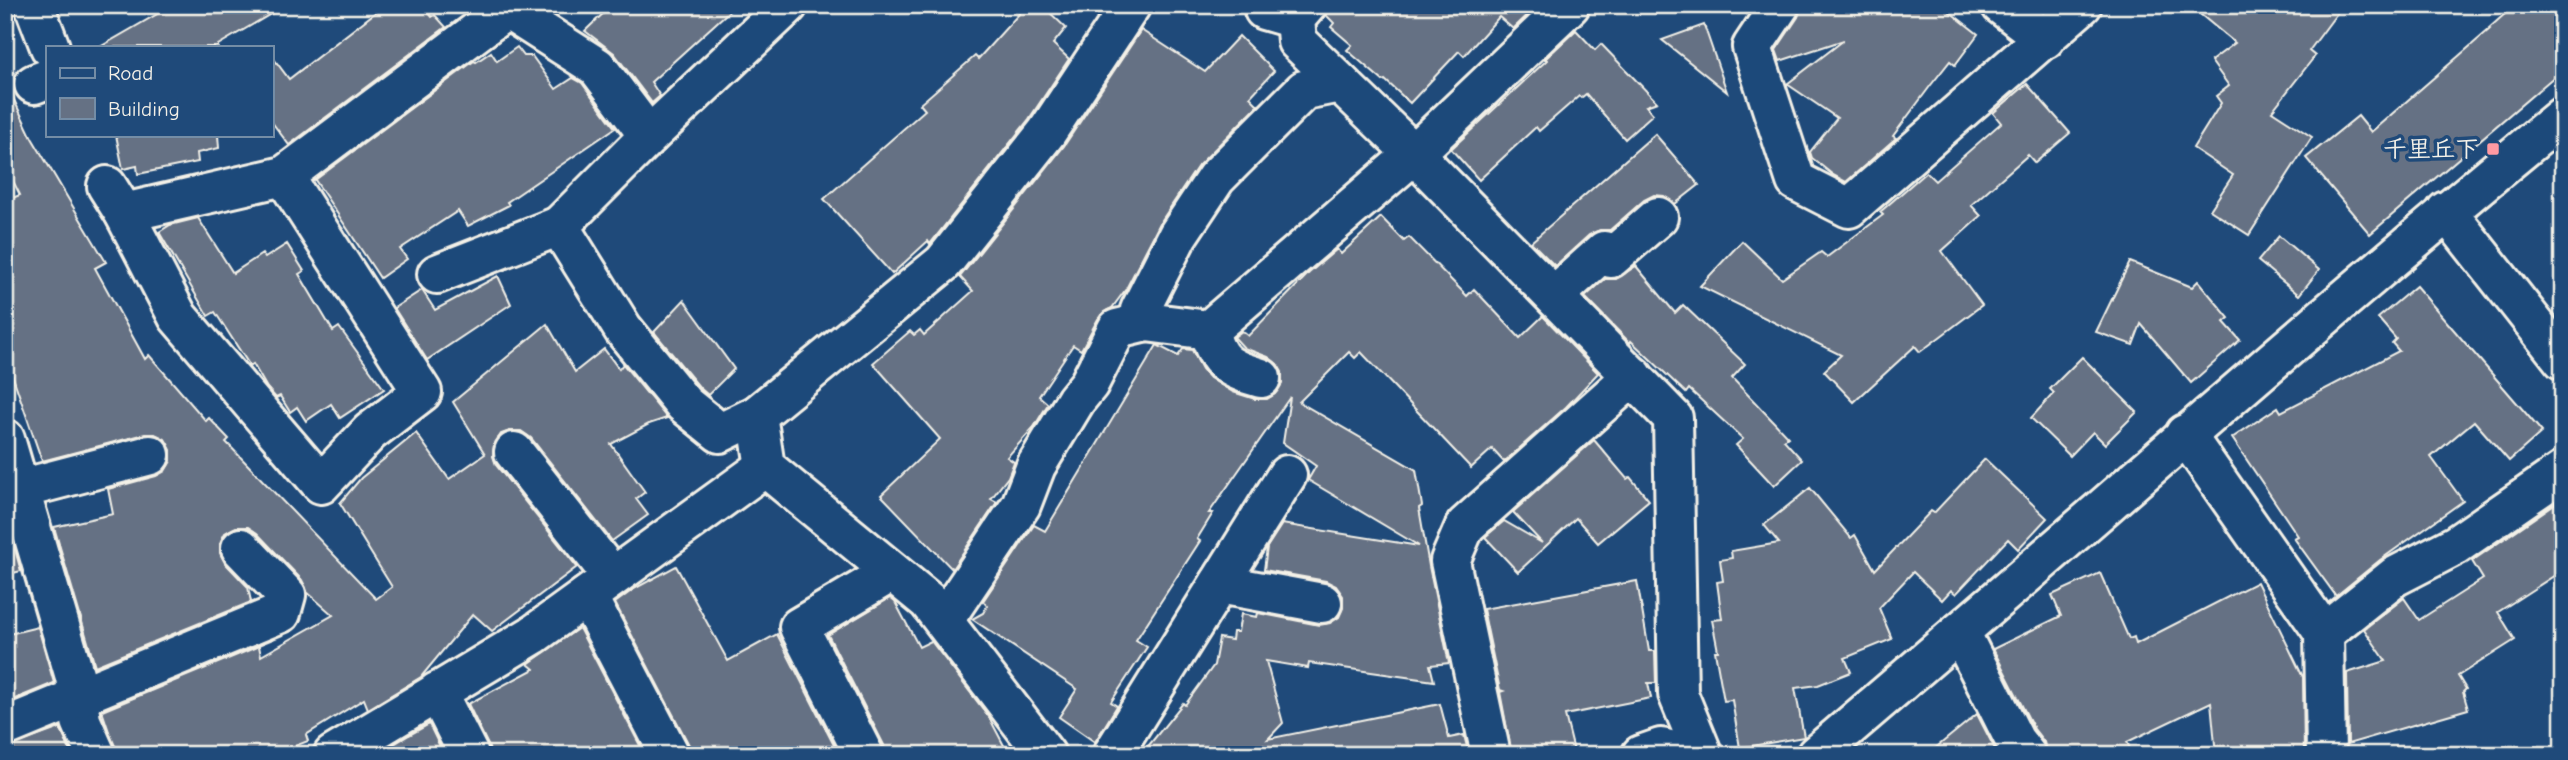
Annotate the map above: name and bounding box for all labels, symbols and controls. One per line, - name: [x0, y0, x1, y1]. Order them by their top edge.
- legend: [46, 46, 273, 136]
- text: Road: [108, 61, 153, 85]
- text: Building: [108, 97, 180, 121]
- place label: 千里丘下: [2383, 135, 2479, 163]
- marker: 千里丘下: [2485, 141, 2501, 157]

